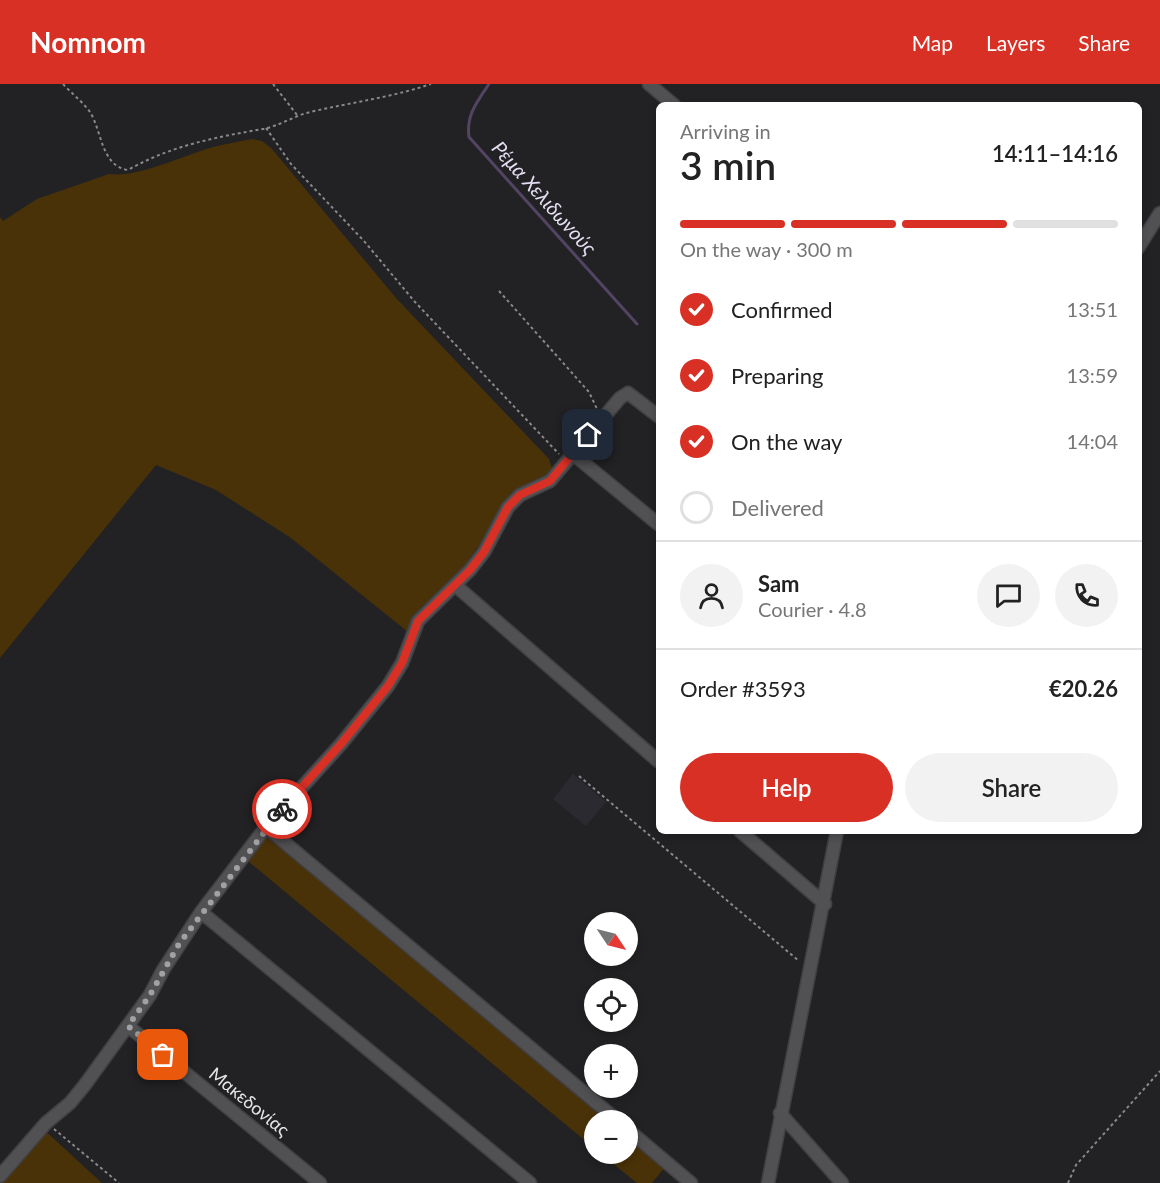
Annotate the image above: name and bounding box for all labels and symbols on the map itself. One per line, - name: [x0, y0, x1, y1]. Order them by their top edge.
- water label: Ρέμα Χελιδωνούς: [488, 136, 602, 259]
- pin: [562, 409, 613, 460]
- courier: [252, 779, 312, 839]
- north arrow: [584, 912, 638, 966]
- pin: [137, 1029, 188, 1080]
- street label: Μακεδονίας: [205, 1062, 295, 1141]

